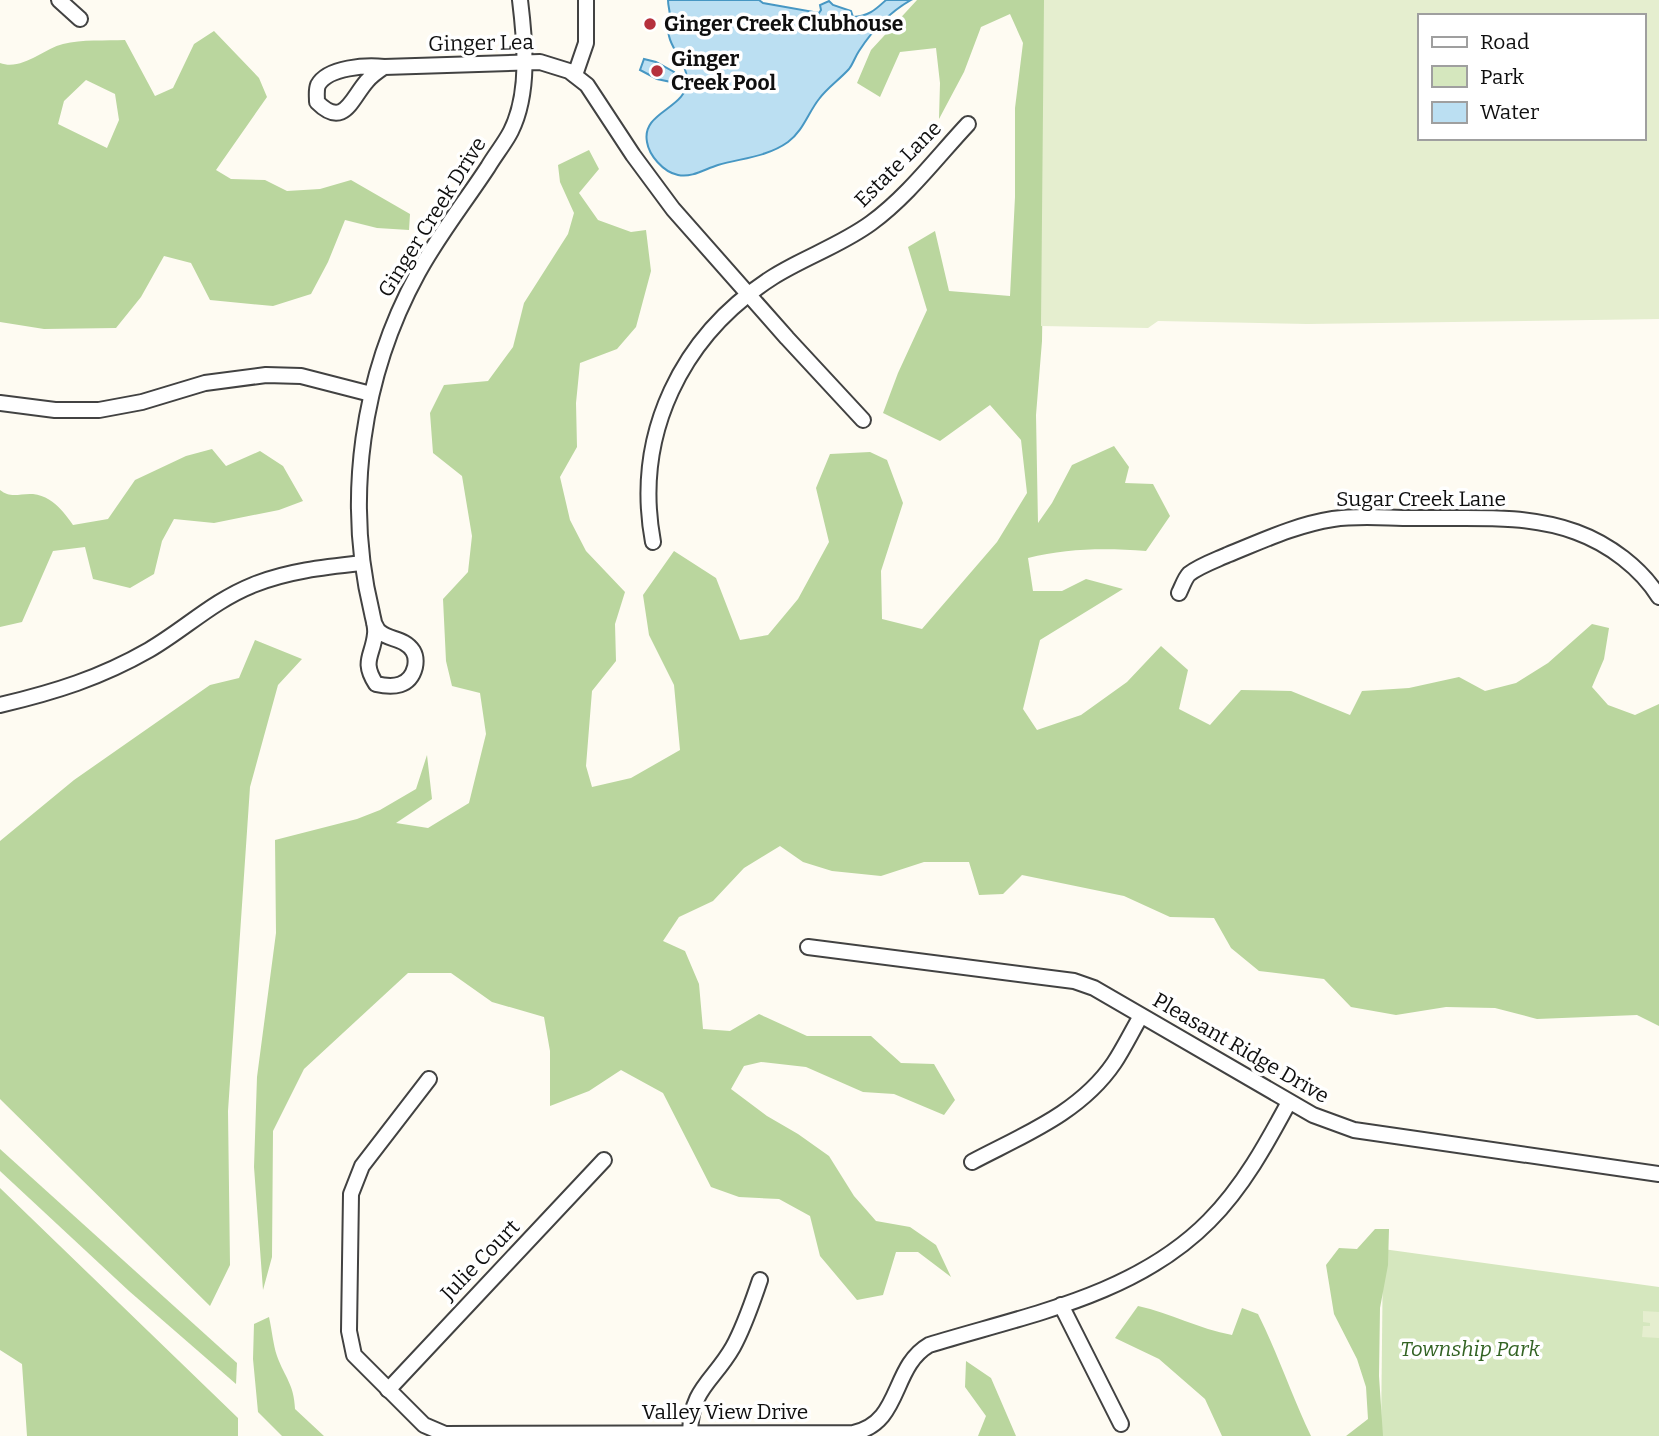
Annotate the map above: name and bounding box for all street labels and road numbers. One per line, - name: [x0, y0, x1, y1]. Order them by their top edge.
- street label: Ginger Lea: [428, 29, 535, 57]
- street label: Estate Lane: [849, 115, 947, 213]
- street label: Ginger Creek Drive: [372, 132, 492, 302]
- street label: Sugar Creek Lane: [1336, 486, 1506, 512]
- street label: Pleasant Ridge Drive: [1148, 987, 1334, 1109]
- street label: Julie Court: [434, 1214, 525, 1307]
- street label: Valley View Drive: [642, 1399, 808, 1425]

